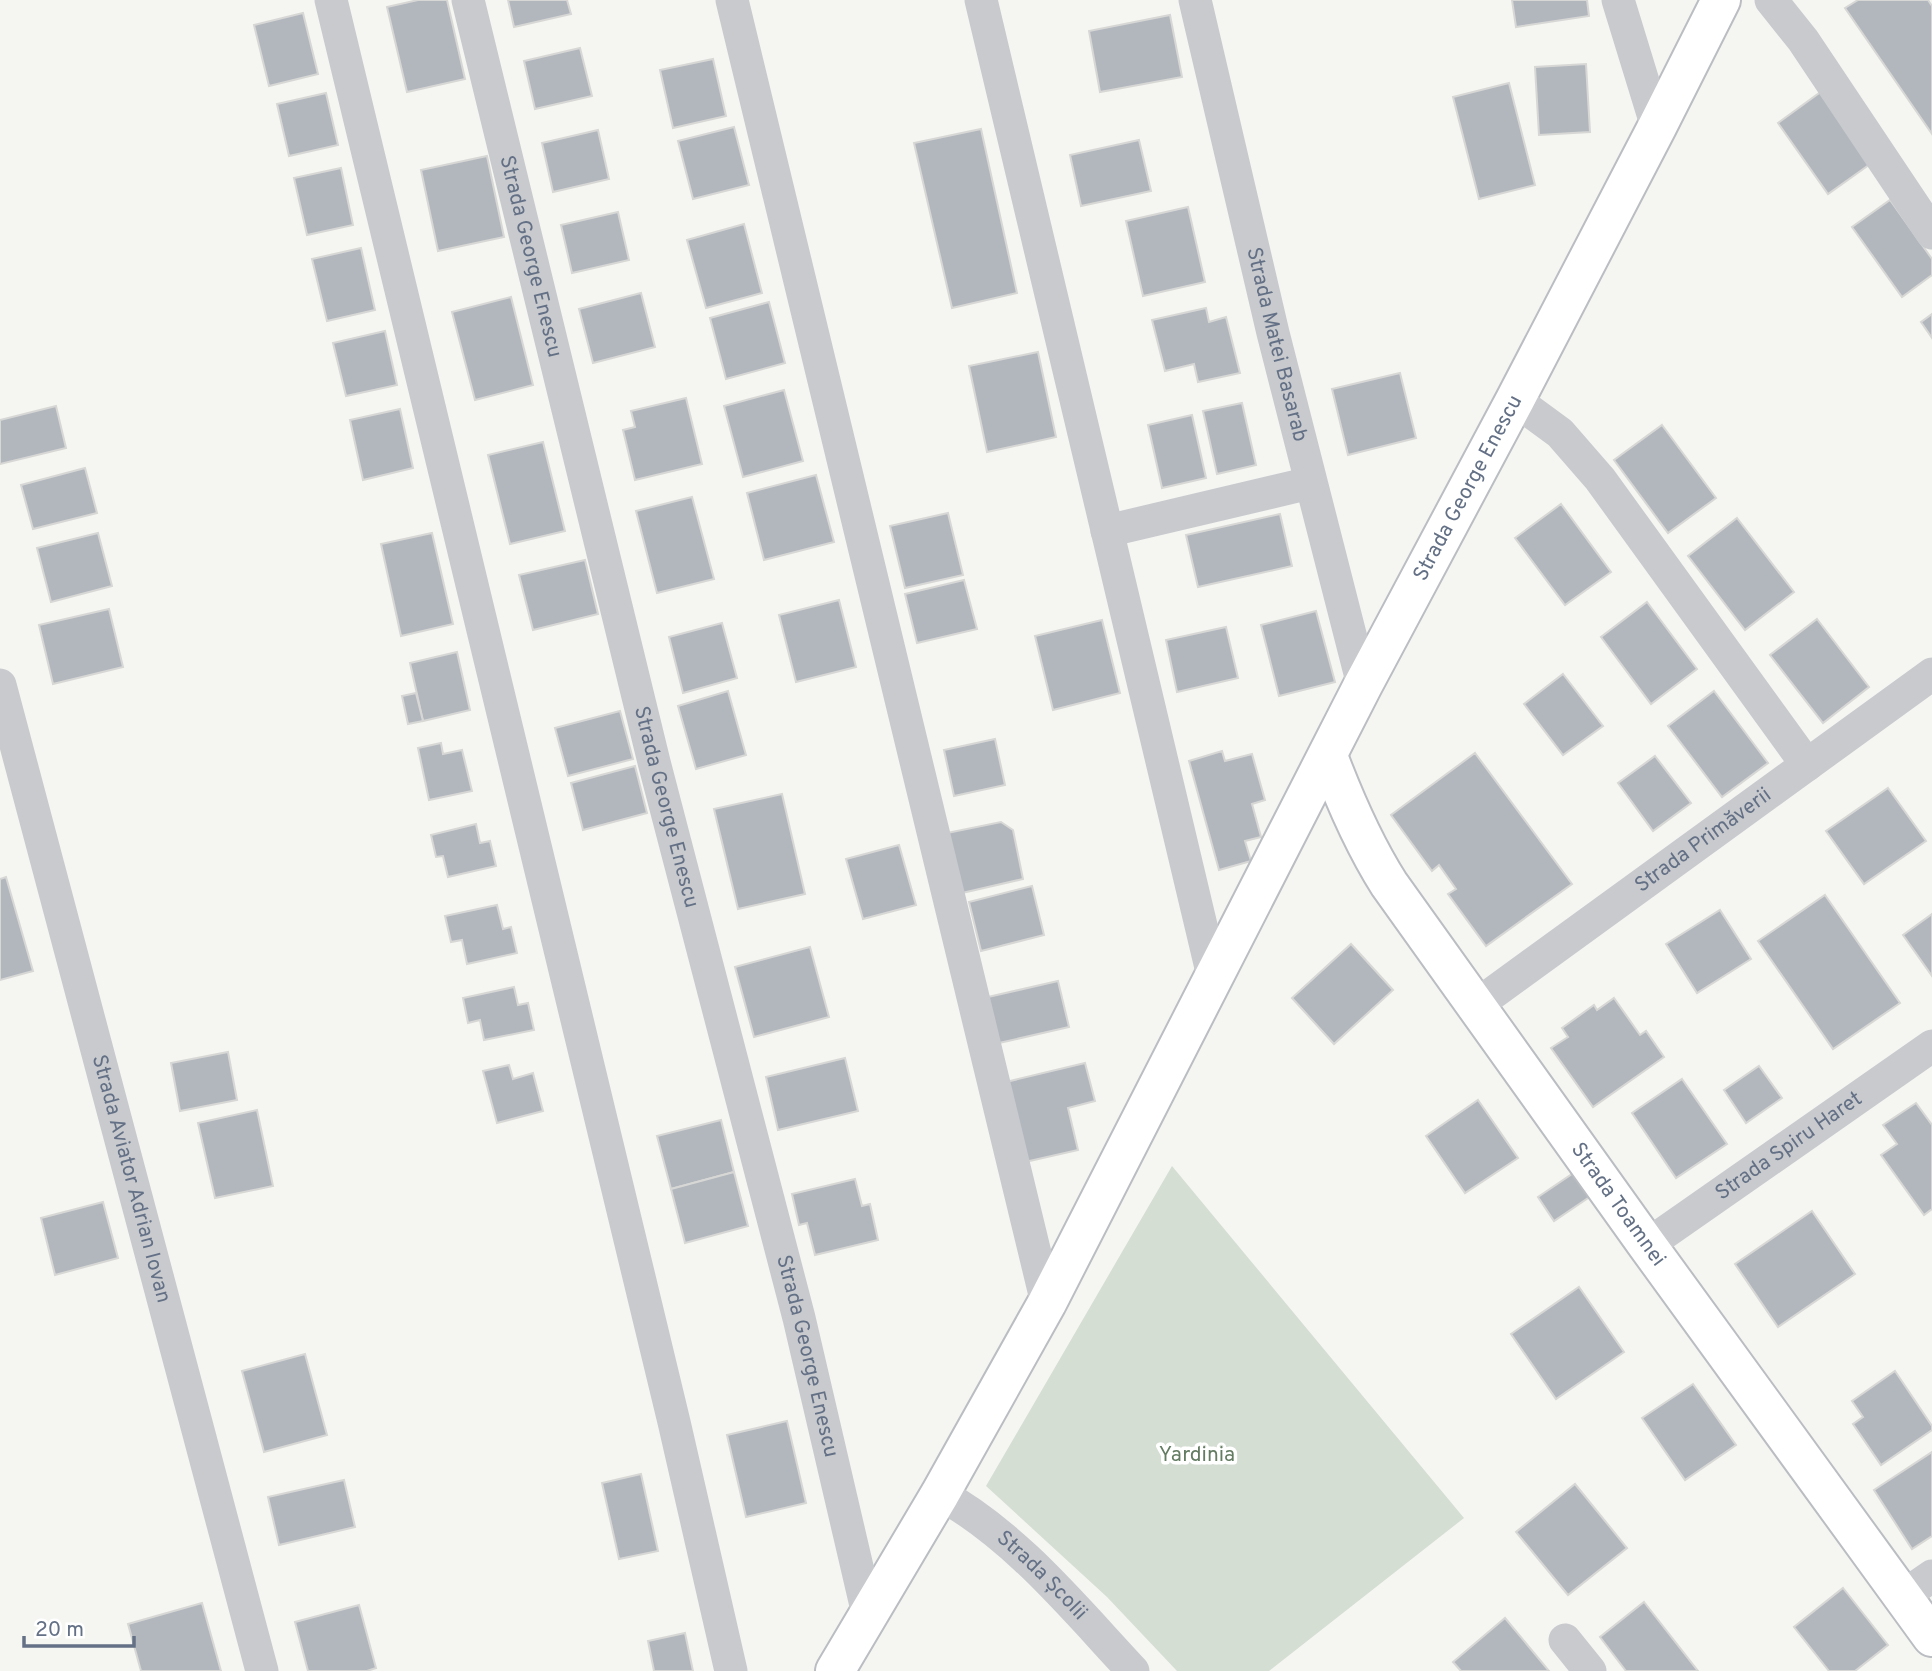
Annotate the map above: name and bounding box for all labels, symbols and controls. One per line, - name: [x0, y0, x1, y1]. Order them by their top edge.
- street label: Strada George Enescu: [493, 153, 568, 360]
- street label: Strada Matei Basarab: [1240, 245, 1314, 445]
- street label: Strada George Enescu: [1407, 390, 1529, 586]
- street label: Strada George Enescu: [627, 703, 705, 911]
- street label: Strada Primăverii: [1630, 782, 1777, 899]
- street label: Strada Aviator Adrian Iovan: [85, 1052, 177, 1306]
- street label: Strada Spiru Haret: [1710, 1085, 1868, 1207]
- street label: Strada Toamnei: [1565, 1137, 1672, 1272]
- street label: Strada George Enescu: [770, 1252, 845, 1460]
- park label: Yardinia: [1159, 1442, 1235, 1469]
- street label: Strada Școlii: [991, 1525, 1093, 1626]
- scale bar: [24, 1604, 135, 1648]
- text: 20 m: [35, 1617, 84, 1644]

